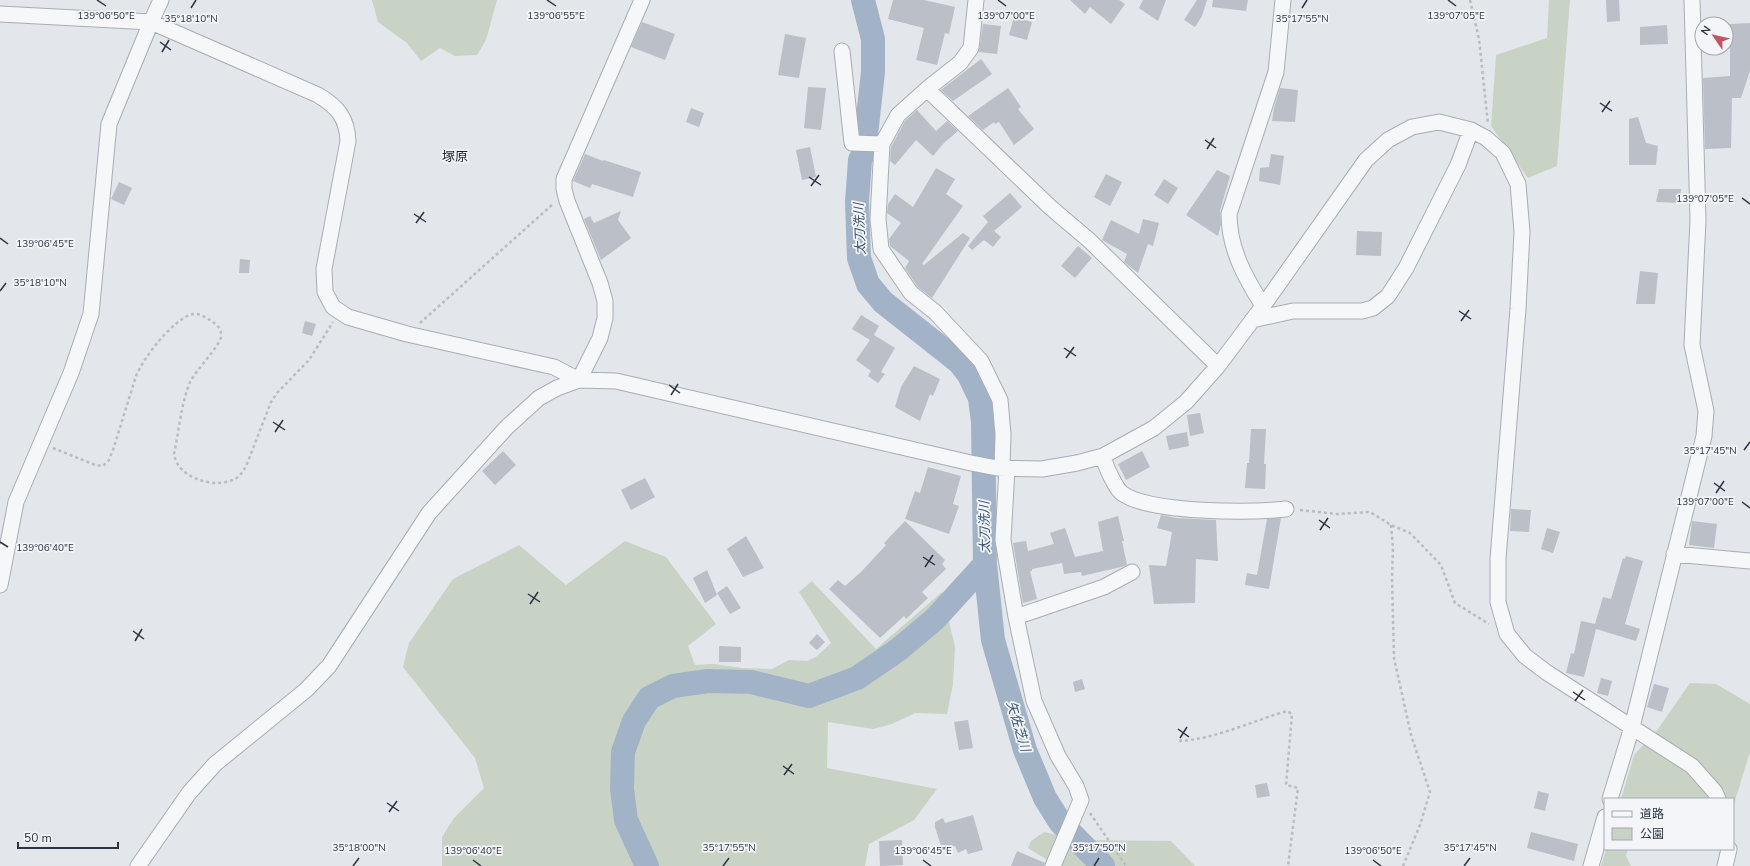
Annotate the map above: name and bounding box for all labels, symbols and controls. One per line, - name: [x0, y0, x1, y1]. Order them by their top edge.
- text: 139°06'50"E: [77, 9, 135, 23]
- text: 139°06'55"E: [527, 9, 585, 23]
- text: 139°07'00"E: [977, 9, 1035, 23]
- text: 139°07'05"E: [1427, 9, 1485, 23]
- text: 35°18'10"N: [164, 12, 218, 26]
- text: 35°17'55"N: [1275, 12, 1329, 26]
- north arrow: [1694, 16, 1734, 56]
- text: N: [1698, 23, 1715, 38]
- district label: 塚原: [442, 148, 468, 166]
- text: 139°07'05"E: [1676, 192, 1734, 206]
- water label: 太刀洗川: [850, 201, 870, 255]
- text: 139°06'45"E: [16, 237, 74, 251]
- text: 35°18'10"N: [13, 276, 67, 290]
- text: 35°17'45"N: [1683, 444, 1737, 458]
- text: 139°07'00"E: [1676, 495, 1734, 509]
- water label: 太刀洗川: [976, 499, 994, 553]
- text: 139°06'40"E: [16, 541, 74, 555]
- water label: 矢佐芝川: [1002, 699, 1035, 756]
- legend: [1604, 798, 1734, 850]
- text: 道路: [1640, 806, 1664, 822]
- scale bar: [18, 824, 118, 850]
- text: 公園: [1640, 826, 1664, 842]
- text: 50 m: [24, 830, 52, 846]
- text: 35°18'00"N: [332, 841, 386, 855]
- text: 35°17'55"N: [702, 841, 756, 855]
- text: 35°17'50"N: [1072, 841, 1126, 855]
- text: 35°17'45"N: [1443, 841, 1497, 855]
- text: 139°06'40"E: [444, 844, 502, 858]
- text: 139°06'45"E: [894, 844, 952, 858]
- text: 139°06'50"E: [1344, 844, 1402, 858]

